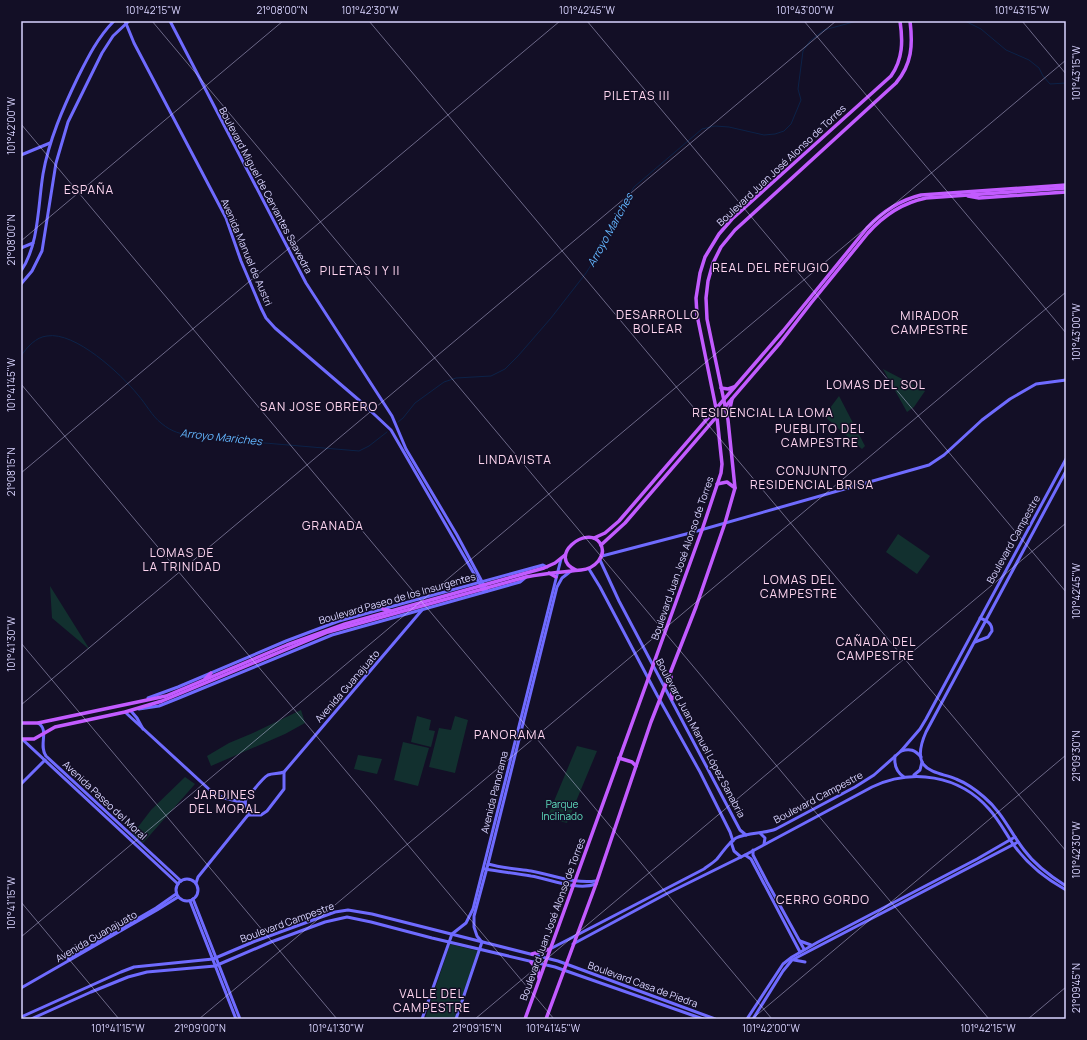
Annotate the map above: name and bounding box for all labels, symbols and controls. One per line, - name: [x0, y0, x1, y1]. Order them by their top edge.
- text: 101°42'15"W: [125, 3, 181, 17]
- text: 21°08'00"N: [256, 3, 308, 17]
- text: 101°42'30"W: [341, 3, 399, 17]
- text: 101°42'45"W: [559, 3, 616, 17]
- text: 101°43'00"W: [776, 3, 834, 17]
- text: 101°43'15"W: [995, 3, 1050, 17]
- text: 101°43'15"W: [1069, 45, 1083, 100]
- district label: PILETAS III: [604, 87, 670, 104]
- text: 101°42'00"W: [4, 97, 18, 155]
- street label: Boulevard Juan José Alonso de Torres: [713, 101, 849, 229]
- street label: Boulevard Miguel de Cervantes Saavedra: [216, 104, 316, 276]
- district label: ESPAÑA: [64, 181, 114, 198]
- water label: Arroyo Mariches: [583, 189, 637, 269]
- street label: Avenida Manuel de Austri: [218, 196, 276, 308]
- text: 21°08'00"N: [4, 214, 18, 266]
- district label: REAL DEL REFUGIO: [712, 259, 830, 276]
- district label: PILETAS I Y II: [320, 262, 400, 279]
- text: 101°43'00"W: [1069, 303, 1083, 361]
- district label: DESARROLLO BOLEAR: [616, 306, 700, 337]
- district label: MIRADOR CAMPESTRE: [891, 307, 969, 338]
- text: 101°41'45"W: [4, 357, 18, 412]
- district label: LOMAS DEL SOL: [826, 376, 926, 393]
- district label: SAN JOSE OBRERO: [260, 398, 378, 415]
- district label: RESIDENCIAL LA LOMA: [692, 404, 834, 421]
- district label: PUEBLITO DEL CAMPESTRE: [775, 420, 865, 451]
- water label: Arroyo Mariches: [179, 425, 264, 448]
- text: 21°08'15"N: [4, 448, 18, 496]
- district label: LINDAVISTA: [478, 451, 552, 468]
- district label: CONJUNTO RESIDENCIAL BRISA: [750, 462, 874, 493]
- street label: Boulevard Juan José Alonso de Torres: [647, 474, 717, 642]
- street label: Boulevard Campestre: [983, 492, 1043, 586]
- district label: GRANADA: [302, 517, 364, 534]
- district label: LOMAS DE LA TRINIDAD: [142, 544, 222, 575]
- text: 101°42'45"W: [1069, 562, 1083, 619]
- street label: Boulevard Paseo de los Insurgentes: [317, 569, 477, 627]
- district label: LOMAS DEL CAMPESTRE: [760, 571, 838, 602]
- text: 101°41'30"W: [4, 616, 18, 672]
- district label: CAÑADA DEL CAMPESTRE: [836, 633, 916, 664]
- street label: Avenida Guanajuato: [312, 647, 383, 725]
- street label: Boulevard Juan Manuel López Sanabria: [653, 656, 749, 820]
- district label: PANORAMA: [474, 726, 546, 743]
- text: 21°09'30"N: [1069, 730, 1083, 781]
- street label: Avenida Panorama: [477, 749, 511, 835]
- street label: Avenida Paseo del Moral: [60, 757, 150, 843]
- street label: Boulevard Campestre: [771, 767, 865, 826]
- district label: JARDINES DEL MORAL: [189, 786, 261, 817]
- park label: Parque Inclinado: [541, 797, 583, 823]
- text: 101°42'30"W: [1069, 821, 1083, 879]
- street label: Boulevard Juan José Alonso de Torres: [516, 836, 588, 1002]
- text: 101°41'15"W: [4, 876, 18, 930]
- district label: CERRO GORDO: [776, 891, 870, 908]
- street label: Boulevard Campestre: [238, 898, 336, 946]
- street label: Avenida Guanajuato: [53, 907, 139, 965]
- street label: Boulevard Casa de Piedra: [586, 958, 700, 1010]
- text: 21°09'45"N: [1069, 963, 1083, 1013]
- district label: VALLE DEL CAMPESTRE: [393, 985, 471, 1016]
- text: 101°41'15"W: [91, 1021, 145, 1035]
- text: 21°09'00"N: [174, 1021, 226, 1035]
- text: 101°41'30"W: [308, 1021, 364, 1035]
- text: 21°09'15"N: [453, 1021, 502, 1035]
- text: 101°41'45"W: [526, 1021, 581, 1035]
- text: 101°42'00"W: [742, 1021, 800, 1035]
- text: 101°42'15"W: [960, 1021, 1016, 1035]

